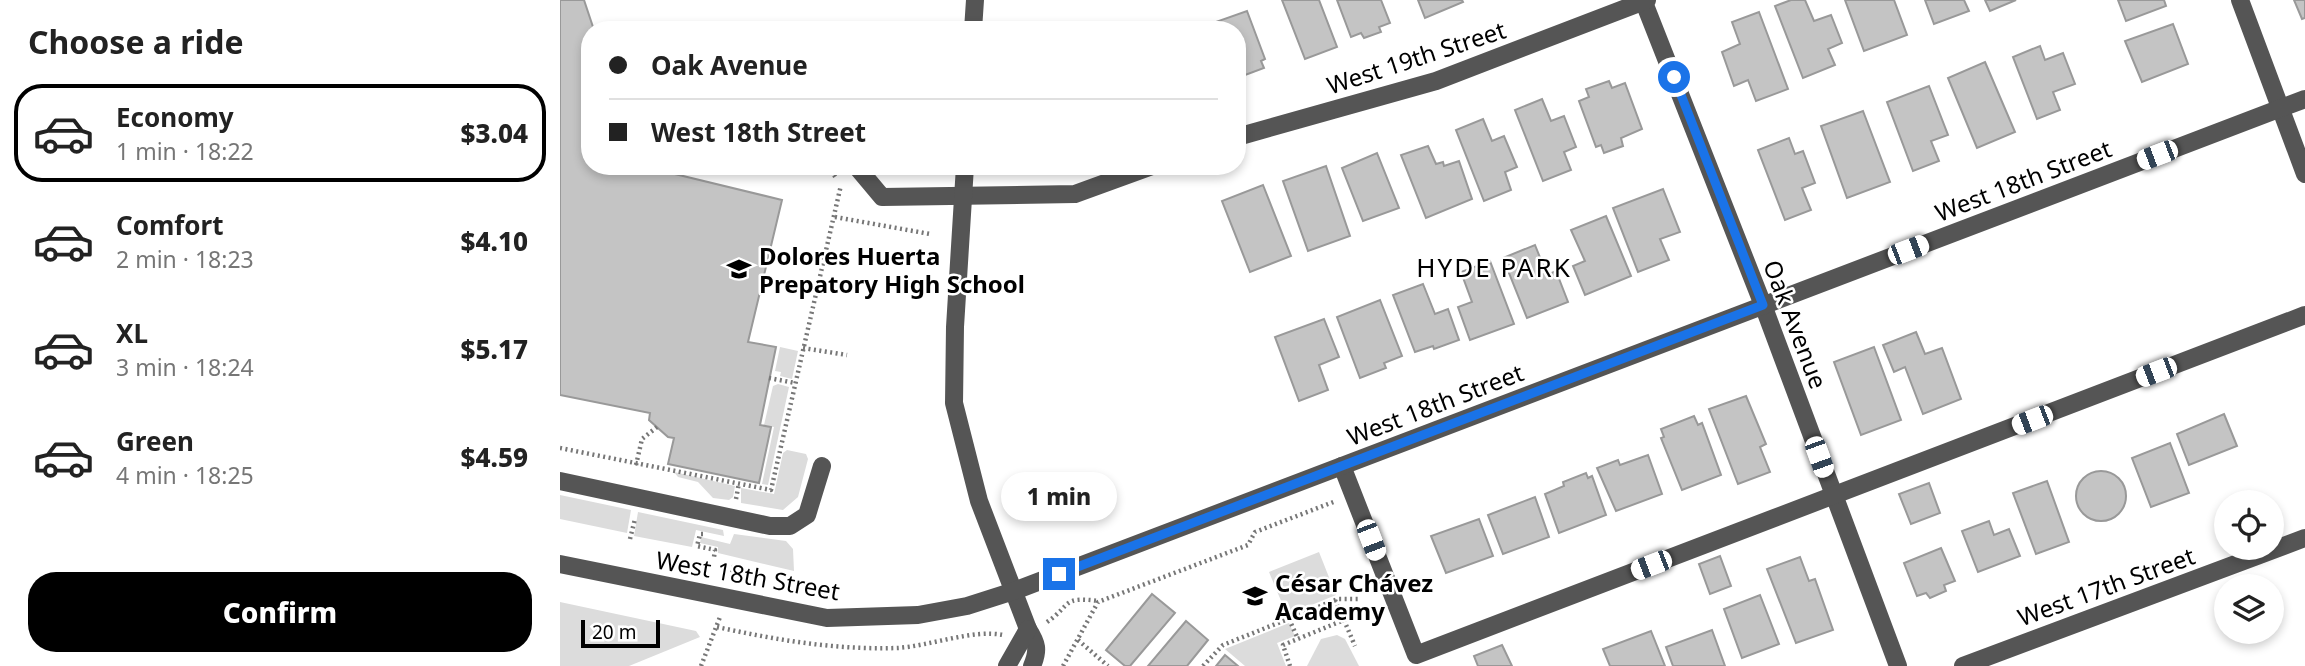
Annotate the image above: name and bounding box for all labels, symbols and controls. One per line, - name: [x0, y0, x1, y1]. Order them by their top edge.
- street label: West 19th Street: [1322, 12, 1510, 101]
- text: Choose a ride: [28, 20, 244, 63]
- text: Oak Avenue: [651, 47, 808, 83]
- route start: [1658, 61, 1690, 93]
- text: Economy: [116, 99, 234, 135]
- icon: car: [32, 102, 95, 165]
- text: West 18th Street: [651, 114, 866, 150]
- text: $3.04: [461, 115, 528, 151]
- street label: West 18th Street: [1930, 131, 2116, 229]
- text: 1 min · 18:22: [116, 135, 254, 167]
- car: [2134, 138, 2181, 172]
- text: Comfort: [116, 207, 224, 243]
- icon: car: [32, 210, 95, 273]
- text: $4.10: [461, 223, 528, 259]
- car: [1885, 233, 1932, 267]
- place label: Dolores Huerta Prepatory High School: [759, 239, 1025, 300]
- text: 2 min · 18:23: [116, 243, 254, 275]
- district label: HYDE PARK: [1416, 249, 1572, 285]
- school or university icon: Dolores Huerta Prepatory High School: [725, 255, 753, 283]
- street label: Oak Avenue: [1756, 255, 1836, 393]
- text: XL: [116, 315, 148, 351]
- icon: car: [32, 318, 95, 381]
- text: $5.17: [461, 331, 528, 367]
- text: 3 min · 18:24: [116, 351, 254, 383]
- street label: West 18th Street: [1342, 355, 1528, 453]
- car: [2133, 355, 2180, 389]
- car: [2009, 403, 2056, 437]
- text: Green: [116, 423, 194, 459]
- icon: car: [32, 426, 95, 489]
- car: [1802, 434, 1837, 480]
- text: $4.59: [461, 439, 528, 475]
- text: 4 min · 18:25: [116, 459, 254, 491]
- callout: 1 min: [1001, 472, 1117, 522]
- text: 1 min: [1027, 480, 1091, 512]
- map controls: [2214, 490, 2284, 644]
- button: locate: [2214, 490, 2284, 560]
- car: [1354, 517, 1389, 563]
- street label: West 17th Street: [2013, 539, 2199, 633]
- street label: West 18th Street: [654, 543, 843, 607]
- car: [1628, 548, 1675, 582]
- route end: [1043, 558, 1075, 590]
- place label: César Chávez Academy: [1275, 566, 1433, 627]
- button: Confirm: [28, 572, 532, 652]
- button: layers: [2214, 574, 2284, 644]
- school or university icon: César Chávez Academy: [1241, 582, 1269, 610]
- scale bar: [581, 617, 660, 649]
- text: 20 m: [592, 619, 636, 645]

